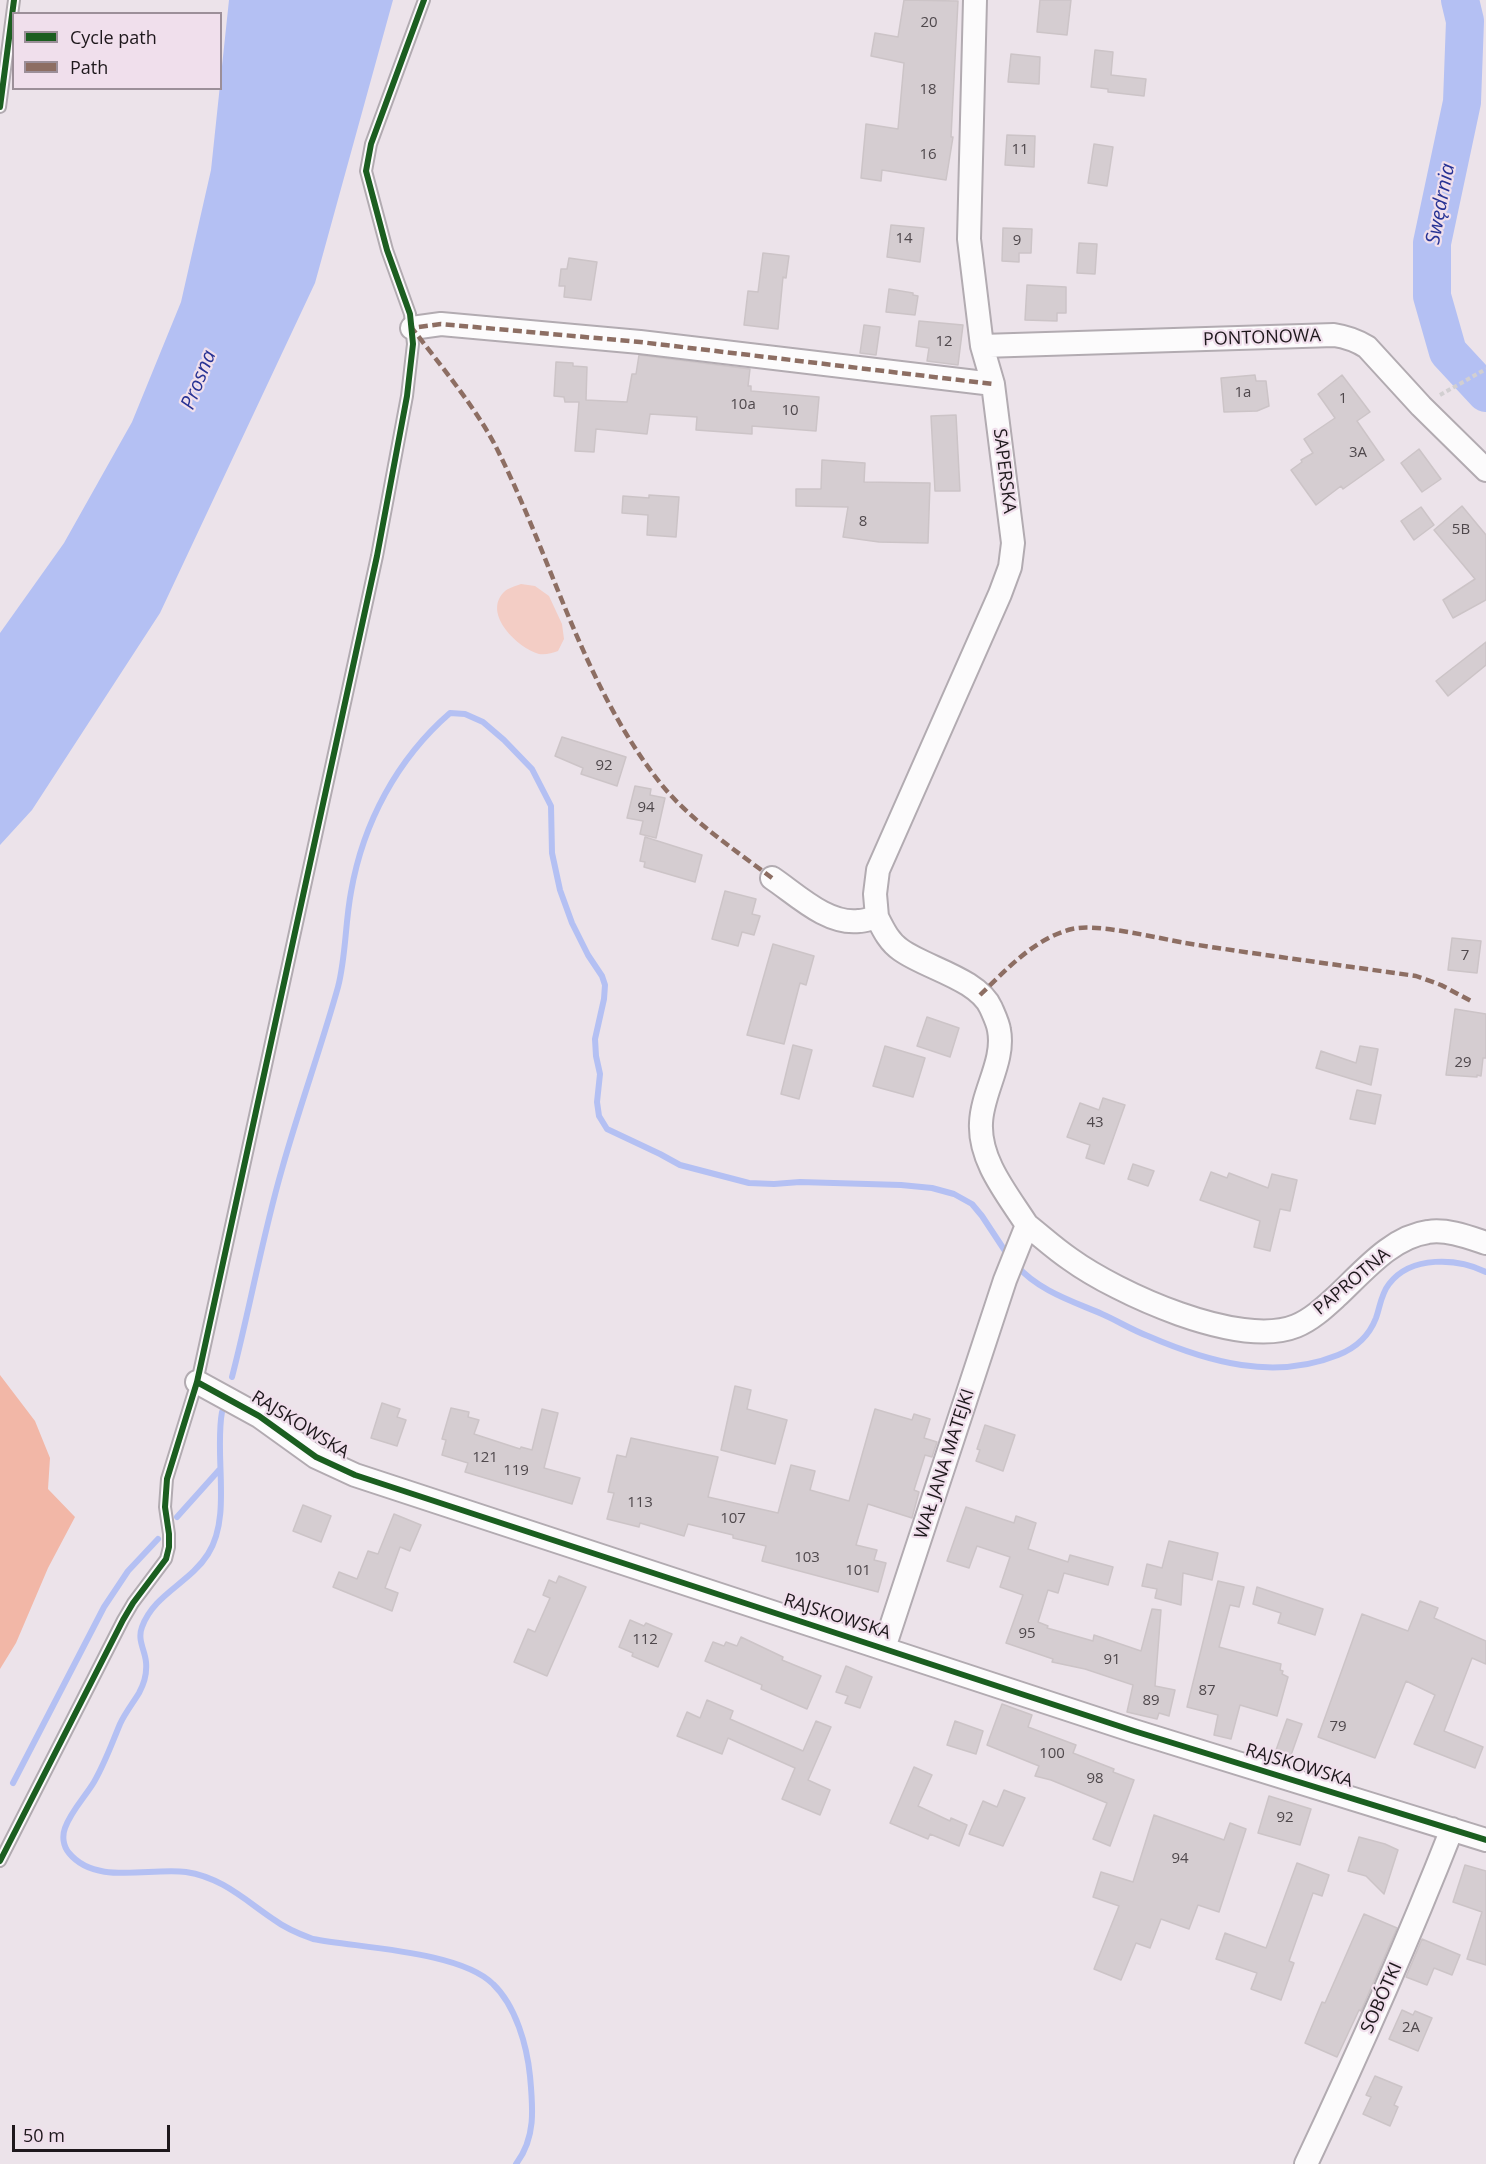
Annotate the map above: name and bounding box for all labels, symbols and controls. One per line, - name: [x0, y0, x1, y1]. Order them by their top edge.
- legend: [12, 12, 222, 90]
- house number: 20: [920, 14, 938, 32]
- text: Cycle path: [70, 25, 157, 49]
- text: Path: [70, 55, 108, 79]
- house number: 18: [919, 81, 937, 99]
- house number: 11: [1011, 141, 1029, 159]
- house number: 16: [919, 146, 937, 164]
- water label: Swędrnia: [1421, 162, 1461, 246]
- house number: 14: [895, 230, 913, 248]
- house number: 9: [1013, 232, 1021, 250]
- street label: PONTONOWA: [1203, 325, 1321, 351]
- house number: 12: [935, 333, 953, 351]
- water label: Prosna: [176, 347, 222, 413]
- house number: 1a: [1235, 384, 1251, 402]
- house number: 1: [1339, 390, 1347, 408]
- house number: 10a: [730, 396, 756, 414]
- house number: 10: [781, 402, 799, 420]
- street label: SAPERSKA: [988, 427, 1020, 515]
- house number: 3A: [1349, 444, 1367, 462]
- house number: 8: [859, 513, 867, 531]
- house number: 5B: [1452, 521, 1470, 539]
- house number: 92: [595, 757, 613, 775]
- house number: 94: [637, 799, 655, 817]
- house number: 7: [1461, 947, 1469, 965]
- house number: 29: [1454, 1054, 1472, 1072]
- house number: 43: [1086, 1114, 1104, 1132]
- street label: PAPROTNA: [1309, 1244, 1395, 1320]
- street label: RAJSKOWSKA: [247, 1386, 353, 1464]
- street label: WAŁ JANA MATEJKI: [911, 1386, 979, 1542]
- house number: 121: [472, 1449, 498, 1467]
- house number: 119: [503, 1462, 529, 1480]
- house number: 113: [627, 1494, 653, 1512]
- house number: 107: [720, 1510, 746, 1528]
- house number: 103: [794, 1549, 820, 1567]
- house number: 101: [845, 1562, 871, 1580]
- street label: RAJSKOWSKA: [781, 1590, 893, 1644]
- house number: 95: [1018, 1625, 1036, 1643]
- house number: 112: [632, 1631, 658, 1649]
- house number: 91: [1103, 1651, 1121, 1669]
- house number: 87: [1198, 1682, 1216, 1700]
- house number: 89: [1142, 1692, 1160, 1710]
- house number: 79: [1329, 1718, 1347, 1736]
- street label: RAJSKOWSKA: [1243, 1739, 1355, 1793]
- house number: 100: [1039, 1745, 1065, 1763]
- house number: 98: [1086, 1770, 1104, 1788]
- house number: 92: [1276, 1809, 1294, 1827]
- house number: 94: [1171, 1850, 1189, 1868]
- street label: SOBÓTKI: [1357, 1959, 1407, 2037]
- house number: 2A: [1402, 2019, 1420, 2037]
- scale bar: [15, 2113, 172, 2151]
- text: 50 m: [23, 2123, 65, 2147]

